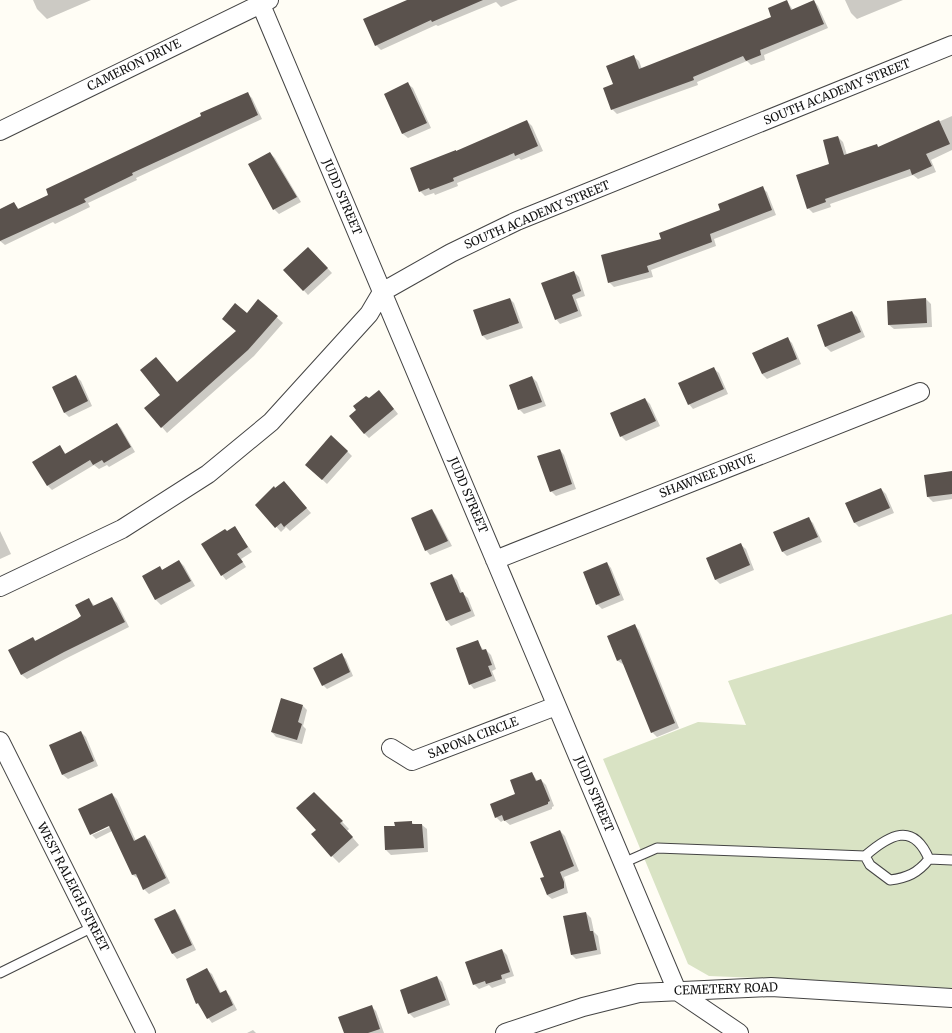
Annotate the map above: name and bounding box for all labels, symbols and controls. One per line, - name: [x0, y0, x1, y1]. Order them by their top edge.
- street label: CAMERON DRIVE: [84, 35, 183, 94]
- street label: SOUTH ACADEMY STREET: [761, 55, 913, 128]
- street label: JUDD STREET: [319, 156, 365, 238]
- street label: SOUTH ACADEMY STREET: [462, 177, 613, 252]
- street label: SHAWNEE DRIVE: [657, 450, 757, 501]
- street label: JUDD STREET: [445, 454, 491, 536]
- street label: SAPONA CIRCLE: [425, 713, 521, 762]
- street label: JUDD STREET: [571, 753, 617, 835]
- street label: WEST RALEIGH STREET: [34, 819, 113, 954]
- street label: CEMETERY ROAD: [674, 979, 778, 998]

